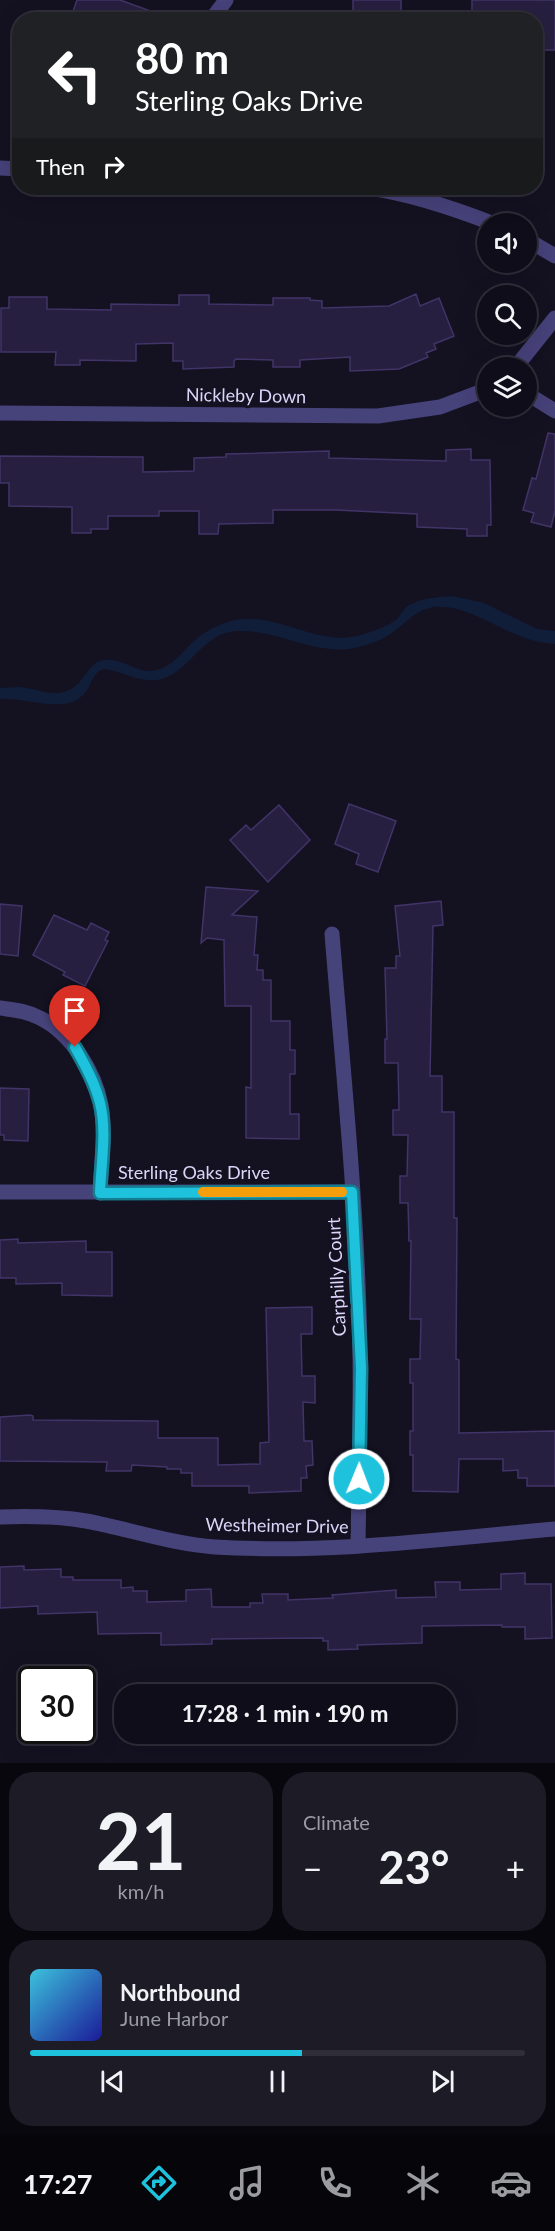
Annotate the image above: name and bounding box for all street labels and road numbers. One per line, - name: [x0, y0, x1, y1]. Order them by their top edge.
- street label: Nickleby Down: [186, 383, 306, 407]
- street label: Sterling Oaks Drive: [118, 1161, 270, 1183]
- street label: Carphilly Court: [322, 1217, 350, 1337]
- street label: Westheimer Drive: [205, 1513, 349, 1537]

